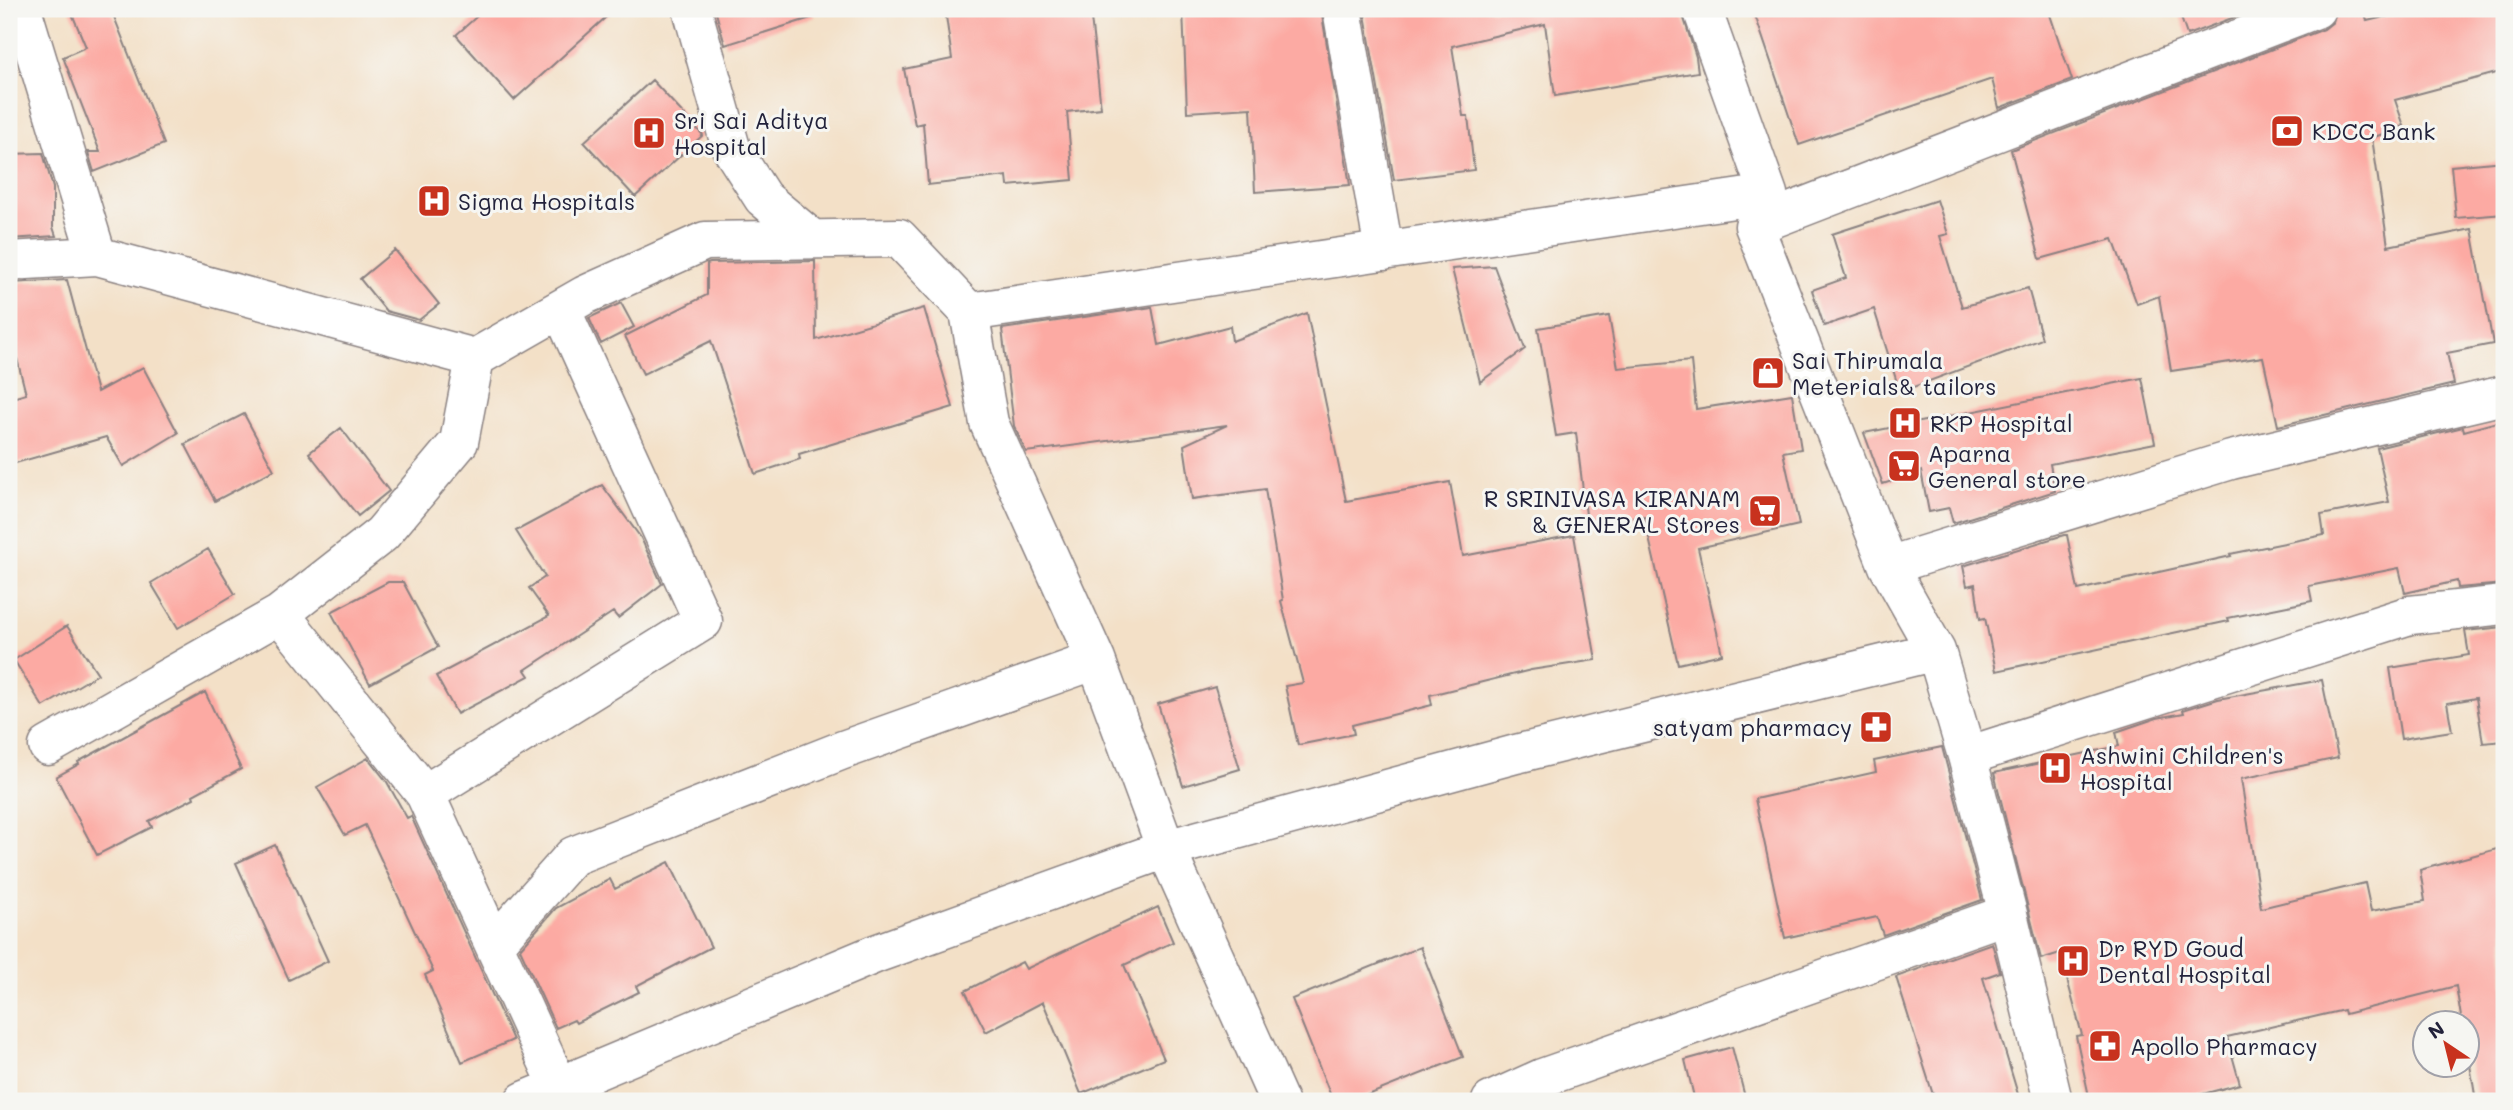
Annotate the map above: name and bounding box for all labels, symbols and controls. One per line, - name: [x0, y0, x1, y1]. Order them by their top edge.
- place label: Sri Sai Aditya Hospital: [674, 105, 829, 161]
- bank icon: KDCC Bank: [2268, 112, 2306, 150]
- hospital icon: Sri Sai Aditya Hospital: [630, 114, 668, 152]
- place label: KDCC Bank: [2312, 116, 2436, 146]
- hospital icon: Sigma Hospitals: [415, 182, 453, 220]
- place label: Sigma Hospitals: [458, 186, 635, 216]
- place label: Sai Thirumala Meterials& tailors: [1792, 345, 1996, 401]
- shop icon: Sai Thirumala Meterials& tailors: [1749, 354, 1787, 392]
- hospital icon: RKP Hospital: [1886, 404, 1924, 442]
- place label: RKP Hospital: [1930, 408, 2073, 438]
- place label: Aparna General store: [1928, 438, 2086, 494]
- supermarket icon: Aparna General store: [1885, 447, 1923, 485]
- place label: R SRINIVASA KIRANAM & GENERAL Stores: [1484, 483, 1740, 539]
- supermarket icon: R SRINIVASA KIRANAM & GENERAL Stores: [1746, 492, 1784, 530]
- pharmacy icon: satyam pharmacy: [1857, 708, 1895, 746]
- place label: satyam pharmacy: [1653, 712, 1852, 742]
- place label: Ashwini Children's Hospital: [2080, 740, 2284, 796]
- hospital icon: Ashwini Children's Hospital: [2036, 749, 2074, 787]
- place label: Dr RYD Goud Dental Hospital: [2098, 933, 2271, 989]
- hospital icon: Dr RYD Goud Dental Hospital: [2054, 942, 2092, 980]
- north arrow: [2412, 1009, 2482, 1078]
- text: N: [2423, 1015, 2449, 1044]
- pharmacy icon: Apollo Pharmacy: [2086, 1027, 2124, 1065]
- place label: Apollo Pharmacy: [2130, 1031, 2317, 1061]

